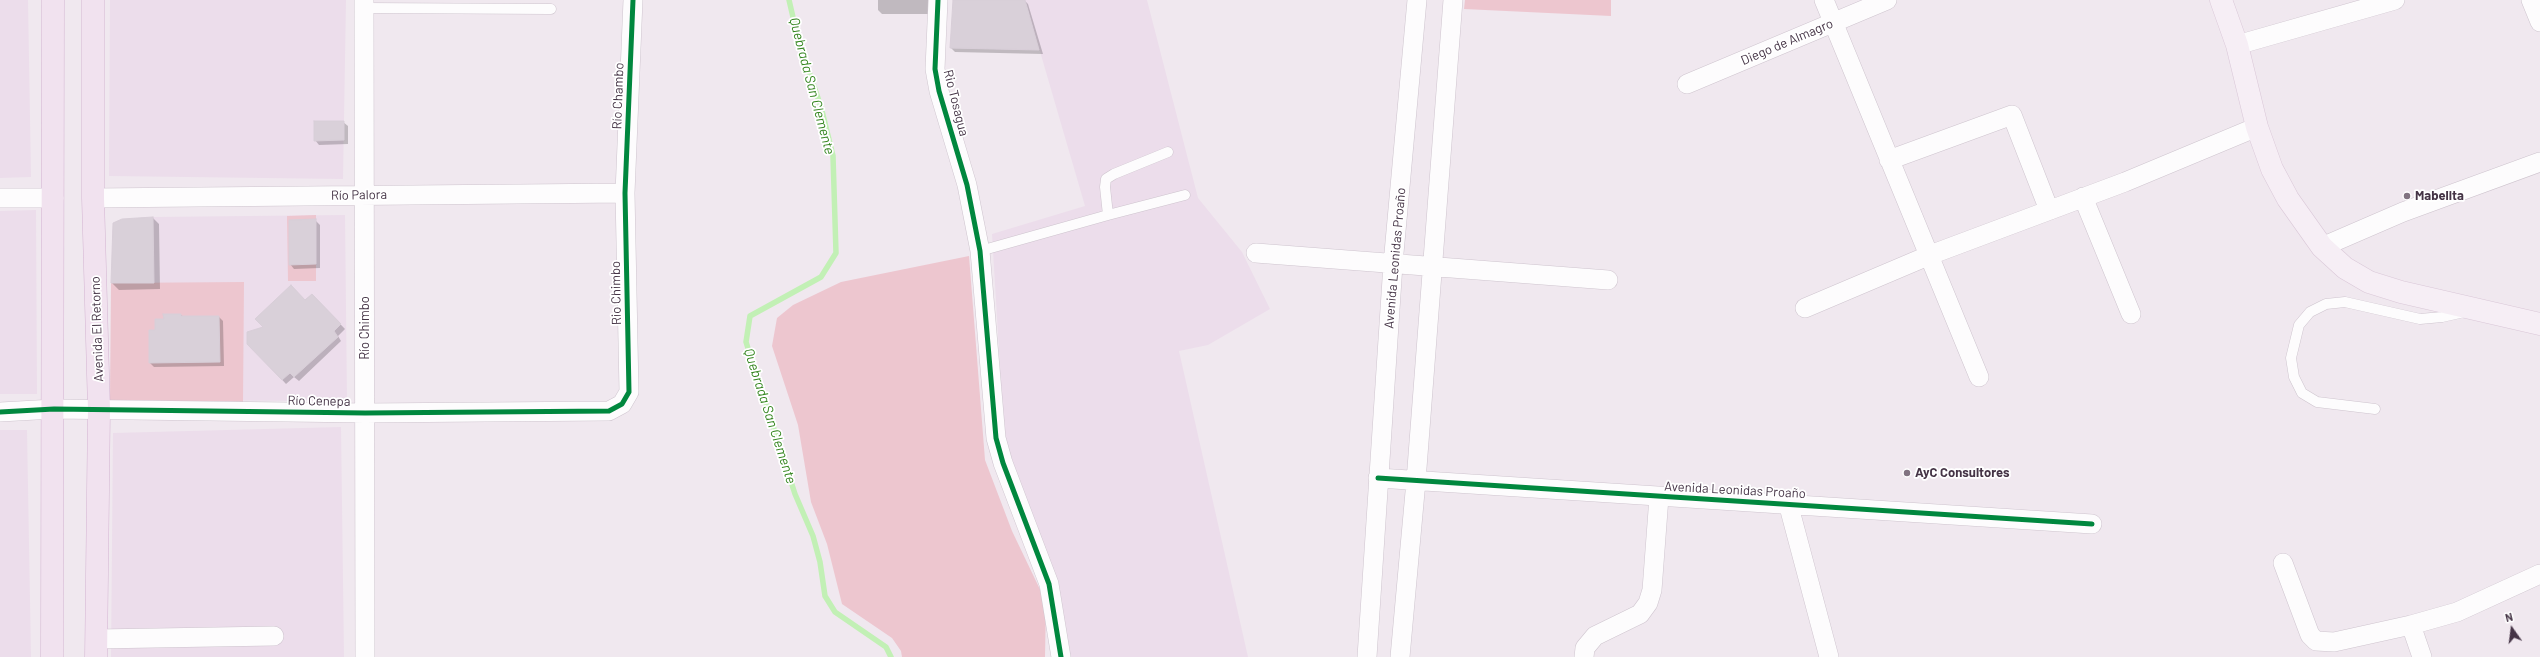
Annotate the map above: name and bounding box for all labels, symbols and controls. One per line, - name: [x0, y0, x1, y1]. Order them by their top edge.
- water label: Quebrada San Clemente: [786, 16, 838, 156]
- street label: Diego de Almagro: [1739, 16, 1835, 68]
- street label: Río Chambo: [609, 62, 627, 130]
- street label: Rio Tosagua: [940, 68, 972, 138]
- street label: Río Palora: [331, 187, 387, 203]
- street label: Avenida Leonidas Proaño: [1381, 187, 1409, 329]
- place label: Mabelita: [2415, 188, 2464, 204]
- marker: Mabelita: [2402, 191, 2412, 201]
- street label: Rio Chimbo: [608, 261, 624, 325]
- street label: Avenida El Retorno: [87, 276, 107, 382]
- street label: Río Chimbo: [357, 296, 373, 360]
- water label: Quebrada San Clemente: [740, 346, 800, 486]
- street label: Río Cenepa: [287, 393, 351, 409]
- place label: AyC Consultores: [1915, 465, 2010, 481]
- marker: AyC Consultores: [1902, 468, 1912, 478]
- street label: Avenida Leonidas Proaño: [1664, 479, 1806, 501]
- north arrow: [2492, 609, 2532, 649]
- text: N: [2504, 610, 2514, 624]

